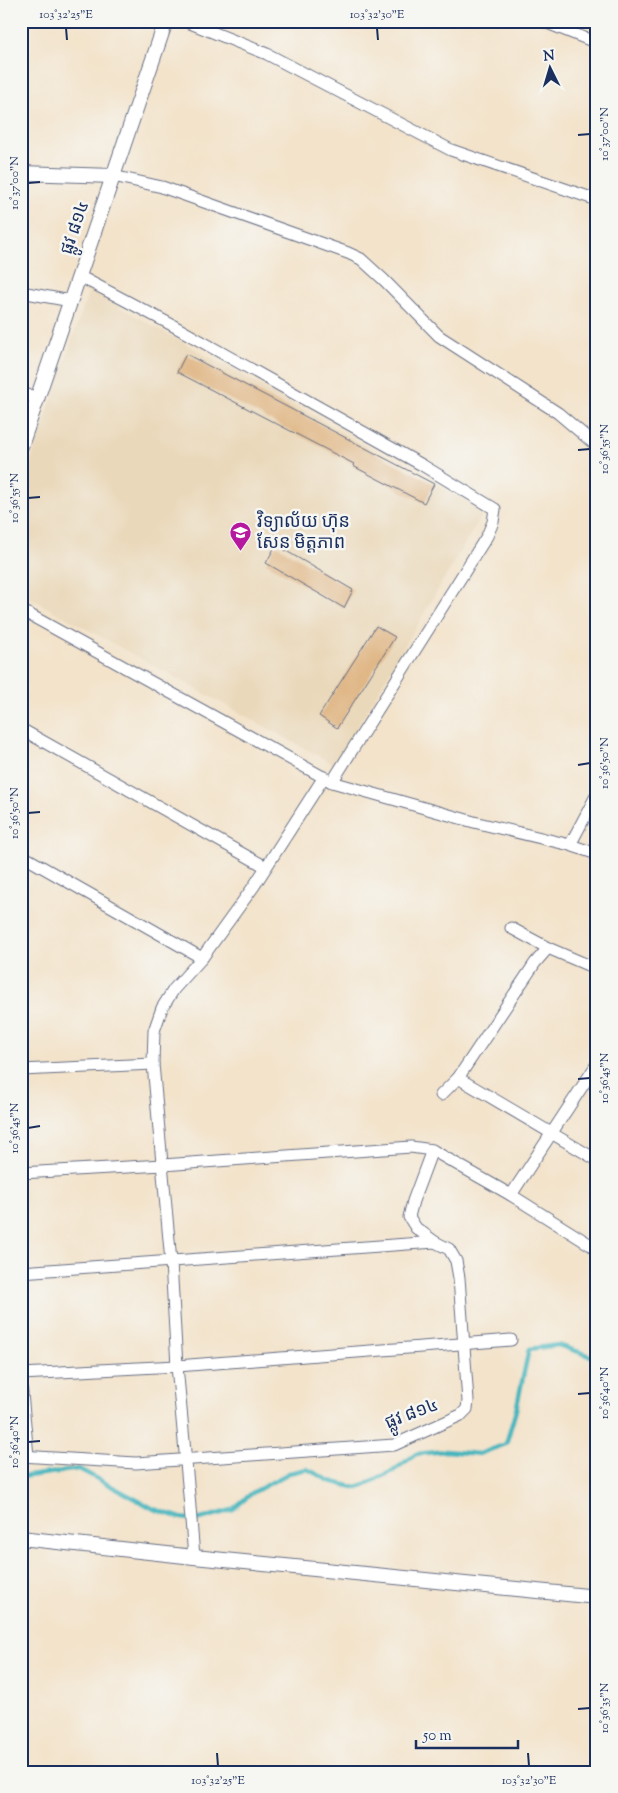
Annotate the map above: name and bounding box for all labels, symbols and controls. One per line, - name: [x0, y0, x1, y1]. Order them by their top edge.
- text: 103°32'25"E: [39, 6, 94, 24]
- text: 103°32'30"E: [350, 6, 405, 24]
- north arrow: [526, 42, 576, 92]
- text: N: [543, 47, 555, 67]
- text: 10°37'00"N: [596, 107, 614, 161]
- text: 10°37'00"N: [6, 156, 24, 210]
- street label: ផ្លូវ ៨១៤: [55, 198, 99, 259]
- text: 10°36'55"N: [596, 424, 614, 474]
- text: 10°36'55"N: [6, 473, 24, 523]
- place label: វិទ្យាល័យ ហ៊ុន សែន មិត្តភាព: [256, 510, 350, 557]
- school or university icon: វិទ្យាល័យ ហ៊ុន សែន មិត្តភាព: [229, 521, 253, 552]
- text: 10°36'50"N: [596, 737, 614, 789]
- text: 10°36'50"N: [6, 787, 24, 839]
- text: 10°36'45"N: [596, 1052, 614, 1103]
- text: 10°36'45"N: [6, 1102, 24, 1153]
- text: 10°36'40"N: [596, 1366, 614, 1419]
- street label: ផ្លូវ ៨១៤: [381, 1393, 443, 1438]
- text: 10°36'40"N: [6, 1415, 24, 1468]
- text: 10°36'35"N: [596, 1682, 614, 1733]
- scale bar: [416, 1718, 518, 1750]
- text: 50 m: [422, 1726, 452, 1747]
- text: 103°32'25"E: [191, 1772, 246, 1790]
- text: 103°32'30"E: [502, 1772, 557, 1790]

